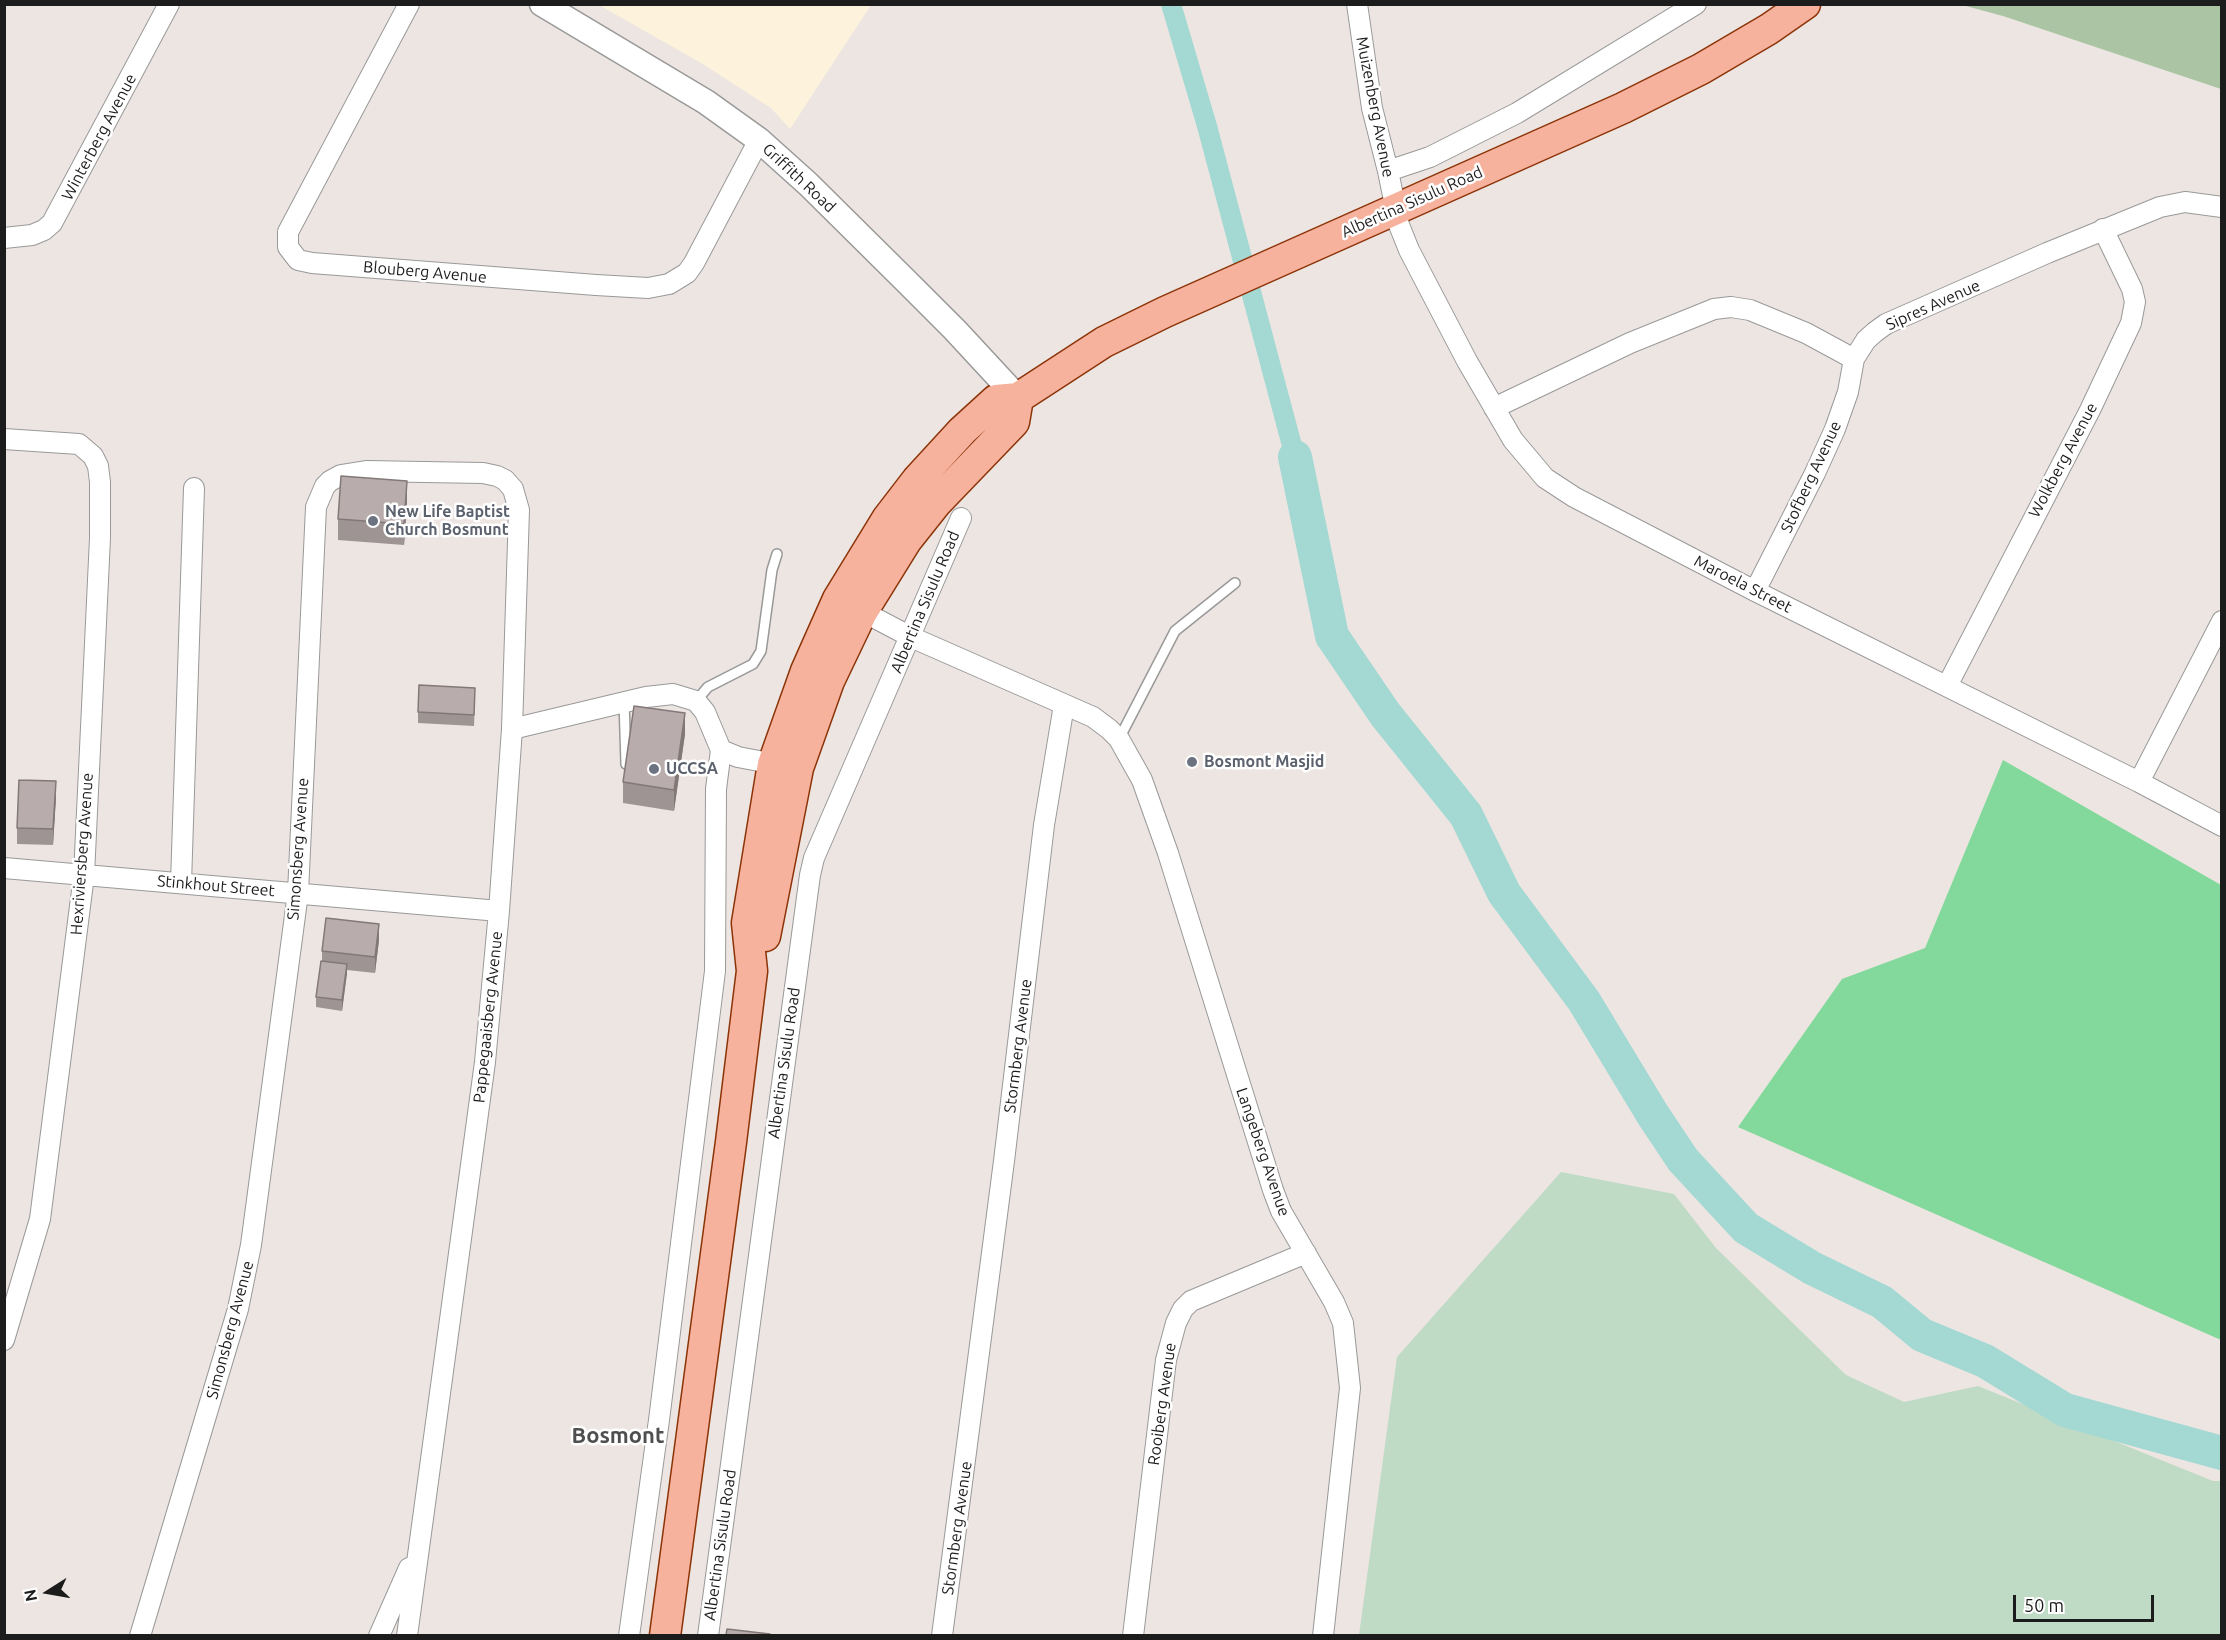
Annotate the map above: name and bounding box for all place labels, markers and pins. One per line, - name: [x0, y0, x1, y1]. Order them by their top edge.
- place label: New Life Baptist Church Bosmunt: [385, 502, 510, 540]
- marker: New Life Baptist Church Bosmunt: [366, 514, 380, 528]
- place label: Bosmont Masjid: [1204, 752, 1324, 772]
- marker: Bosmont Masjid: [1185, 755, 1199, 769]
- place label: UCCSA: [666, 759, 718, 779]
- marker: UCCSA: [647, 762, 661, 776]

